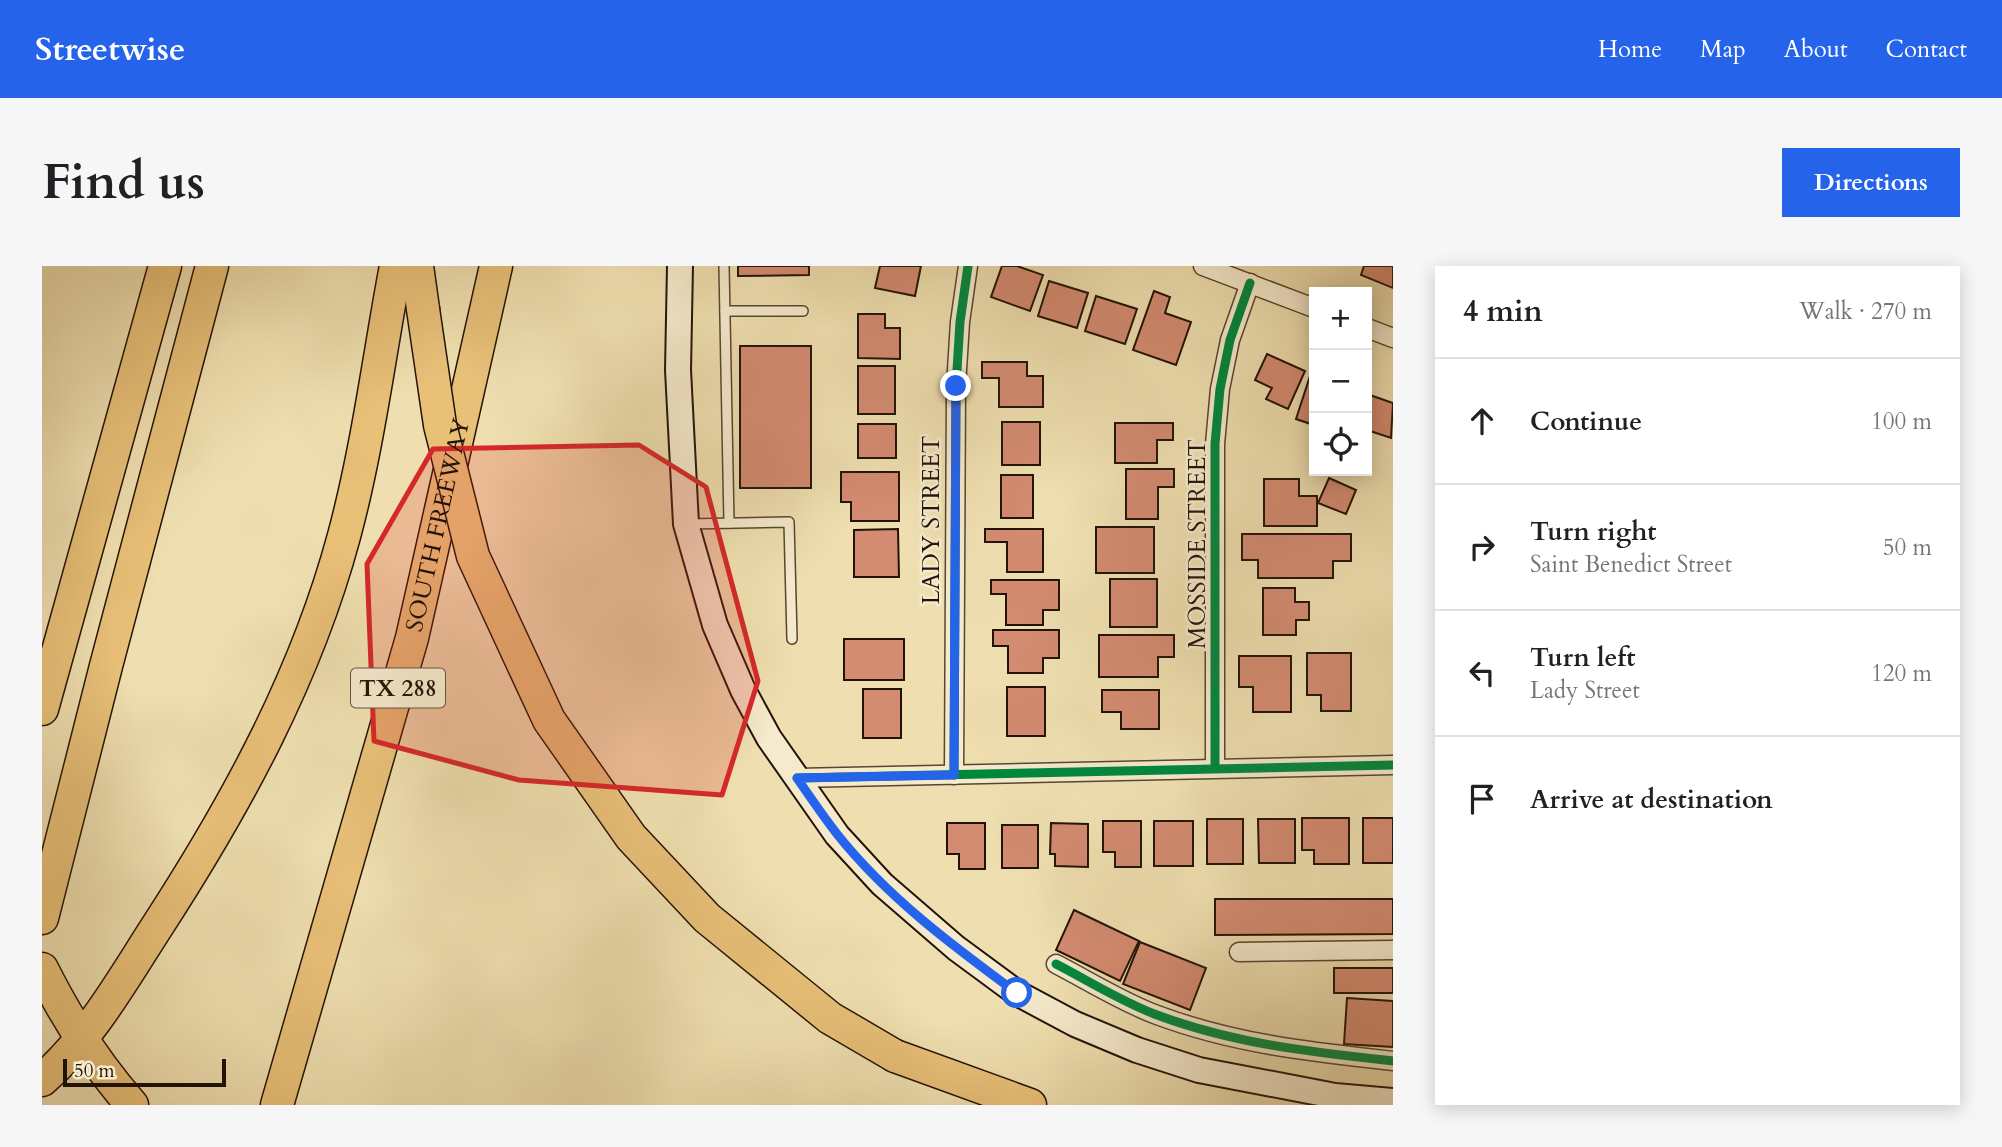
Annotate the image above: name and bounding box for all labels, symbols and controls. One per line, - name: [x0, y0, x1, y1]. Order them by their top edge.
- text: Streetwise: [35, 27, 185, 72]
- text: Home: [1598, 33, 1662, 66]
- text: Map: [1700, 33, 1746, 66]
- text: About: [1784, 33, 1848, 66]
- text: Contact: [1886, 33, 1967, 66]
- button: Directions: [1782, 148, 1960, 217]
- text: Find us: [42, 149, 205, 216]
- map controls: [1309, 287, 1372, 476]
- button: +: [1309, 287, 1372, 350]
- text: 4 min: [1463, 291, 1543, 332]
- text: Walk · 270 m: [1799, 296, 1932, 327]
- button: −: [1309, 350, 1372, 413]
- route end: [940, 370, 971, 401]
- icon: ahead: [1463, 402, 1501, 440]
- text: Continue: [1530, 404, 1642, 439]
- text: 100 m: [1871, 406, 1932, 437]
- button: locate: [1309, 413, 1372, 476]
- street label: SOUTH FREEWAY: [397, 415, 478, 635]
- street label: LADY STREET: [915, 436, 948, 604]
- street label: MOSSIDE STREET: [1181, 439, 1214, 649]
- text: Turn right: [1530, 514, 1657, 549]
- icon: right: [1463, 528, 1501, 566]
- text: 50 m: [1883, 532, 1932, 563]
- text: Saint Benedict Street: [1530, 549, 1732, 580]
- text: Turn left: [1530, 640, 1635, 675]
- icon: left: [1463, 654, 1501, 692]
- text: 120 m: [1871, 658, 1932, 689]
- road number: TX 288: [351, 668, 445, 708]
- text: Lady Street: [1530, 675, 1640, 706]
- icon: arrive: [1463, 780, 1501, 818]
- text: Arrive at destination: [1530, 782, 1773, 817]
- route start: [1001, 977, 1032, 1008]
- scale bar: [63, 1056, 226, 1088]
- text: 50 m: [74, 1058, 115, 1084]

